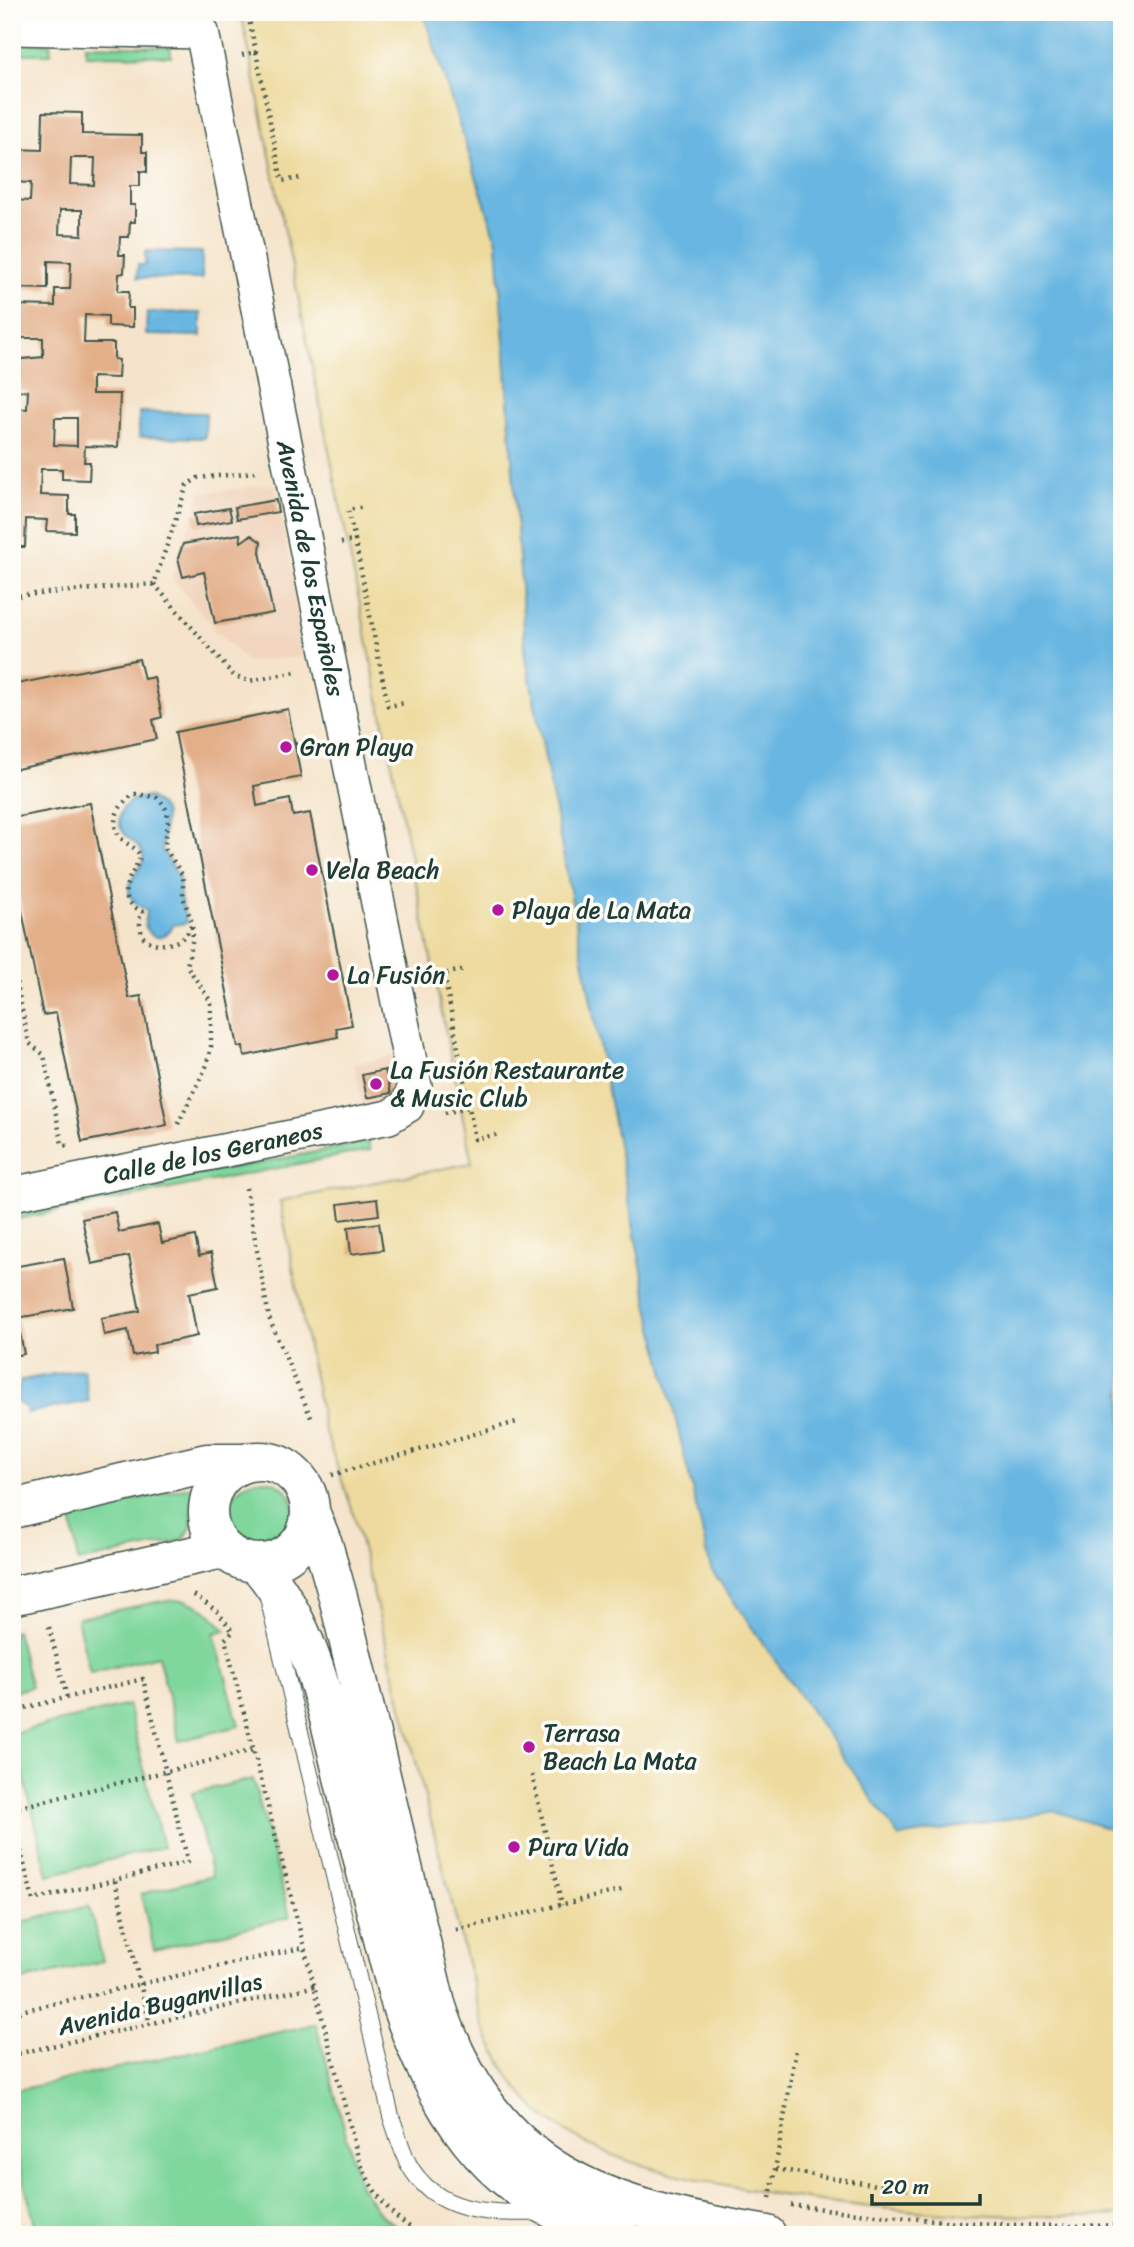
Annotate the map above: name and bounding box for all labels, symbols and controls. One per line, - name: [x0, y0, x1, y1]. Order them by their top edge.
- street label: Avenida de los Españoles: [264, 435, 357, 701]
- place label: Gran Playa: [300, 726, 414, 768]
- marker: Gran Playa: [278, 739, 294, 755]
- place label: Vela Beach: [326, 849, 439, 891]
- marker: Vela Beach: [304, 862, 320, 878]
- place label: Playa de La Mata: [512, 889, 691, 931]
- marker: Playa de La Mata: [490, 902, 506, 918]
- place label: La Fusión: [347, 954, 445, 996]
- marker: La Fusión: [325, 967, 341, 983]
- place label: La Fusión Restaurante & Music Club: [390, 1049, 624, 1119]
- marker: La Fusión Restaurante & Music Club: [368, 1076, 384, 1092]
- street label: Calle de los Geraneos: [99, 1109, 327, 1197]
- place label: Terrasa Beach La Mata: [543, 1712, 698, 1782]
- marker: Terrasa Beach La Mata: [521, 1739, 537, 1755]
- place label: Pura Vida: [528, 1826, 629, 1868]
- marker: Pura Vida: [506, 1839, 522, 1855]
- street label: Avenida Buganvillas: [53, 1960, 266, 2048]
- scale bar: [872, 2163, 980, 2207]
- text: 20 m: [882, 2168, 929, 2206]

